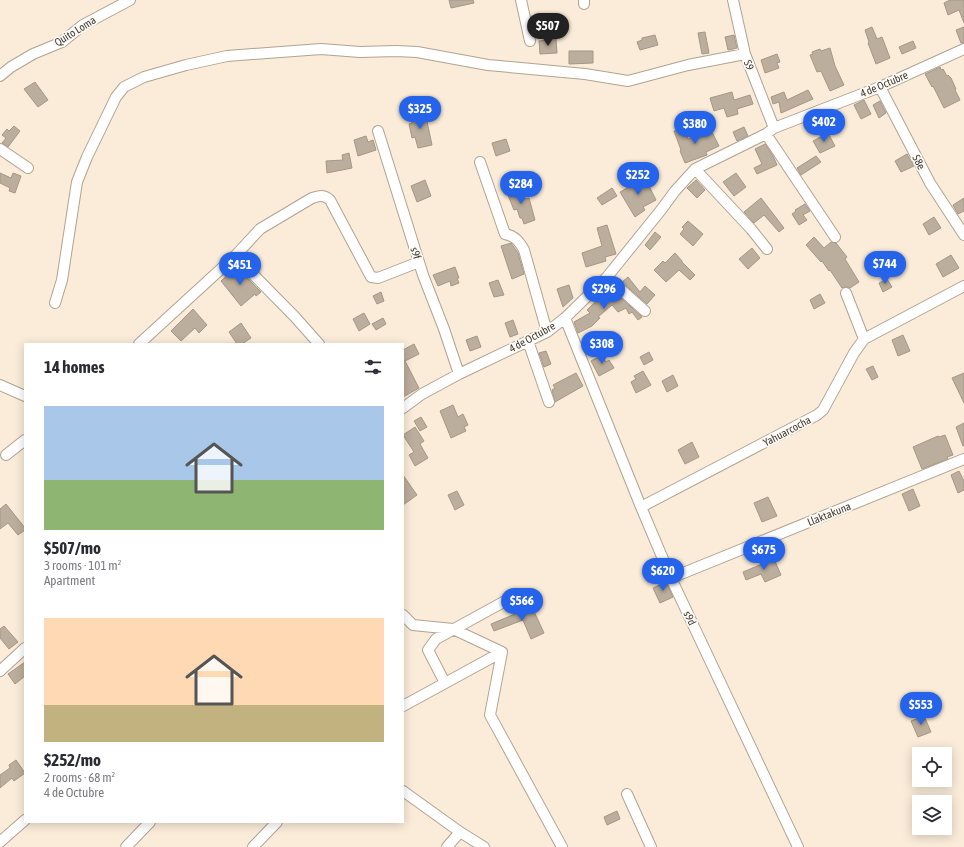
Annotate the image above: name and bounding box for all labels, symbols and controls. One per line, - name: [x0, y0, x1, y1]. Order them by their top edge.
- pin: $507: [524, 13, 572, 47]
- street label: Quito Loma: [52, 14, 98, 48]
- text: $507: [536, 18, 560, 33]
- street label: S9: [742, 58, 756, 72]
- street label: 4 de Octubre: [858, 69, 910, 99]
- pin: $325: [396, 96, 444, 130]
- text: $325: [408, 101, 432, 116]
- pin: $402: [800, 109, 848, 143]
- pin: $380: [671, 111, 719, 145]
- text: $402: [812, 114, 836, 129]
- text: $380: [683, 116, 707, 131]
- street label: S8e: [910, 153, 928, 171]
- pin: $252: [614, 162, 662, 196]
- text: $252: [626, 167, 650, 182]
- pin: $284: [497, 171, 545, 205]
- text: $284: [509, 176, 533, 191]
- street label: s9f: [408, 245, 424, 261]
- pin: $744: [861, 251, 909, 285]
- pin: $451: [216, 252, 264, 286]
- text: $744: [873, 256, 897, 271]
- text: $451: [228, 257, 252, 272]
- pin: $296: [580, 276, 628, 310]
- text: $296: [592, 281, 616, 296]
- street label: 4 de Octubre: [507, 319, 557, 355]
- pin: $308: [578, 331, 626, 365]
- text: $308: [590, 336, 614, 351]
- icon: filters: [362, 356, 384, 378]
- text: 14 homes: [44, 357, 105, 377]
- street label: Yahuarcocha: [761, 413, 813, 449]
- icon: home: [178, 432, 250, 504]
- street label: Llaktakuna: [805, 500, 853, 528]
- pin: $675: [740, 537, 788, 571]
- text: $507/mo: [44, 538, 101, 558]
- text: $675: [752, 542, 776, 557]
- text: 3 rooms · 101 m²: [44, 558, 121, 573]
- pin: $620: [639, 558, 687, 592]
- text: $620: [651, 563, 675, 578]
- text: Apartment: [44, 573, 95, 588]
- pin: $566: [498, 588, 546, 622]
- text: $566: [510, 593, 534, 608]
- street label: s9d: [682, 609, 698, 627]
- icon: home: [178, 644, 250, 716]
- pin: $553: [897, 692, 945, 726]
- text: $553: [909, 697, 933, 712]
- map controls: [912, 747, 952, 835]
- button: locate: [912, 747, 952, 787]
- text: $252/mo: [44, 750, 101, 770]
- text: 2 rooms · 68 m²: [44, 770, 115, 785]
- text: 4 de Octubre: [44, 785, 104, 800]
- button: layers: [912, 795, 952, 835]

